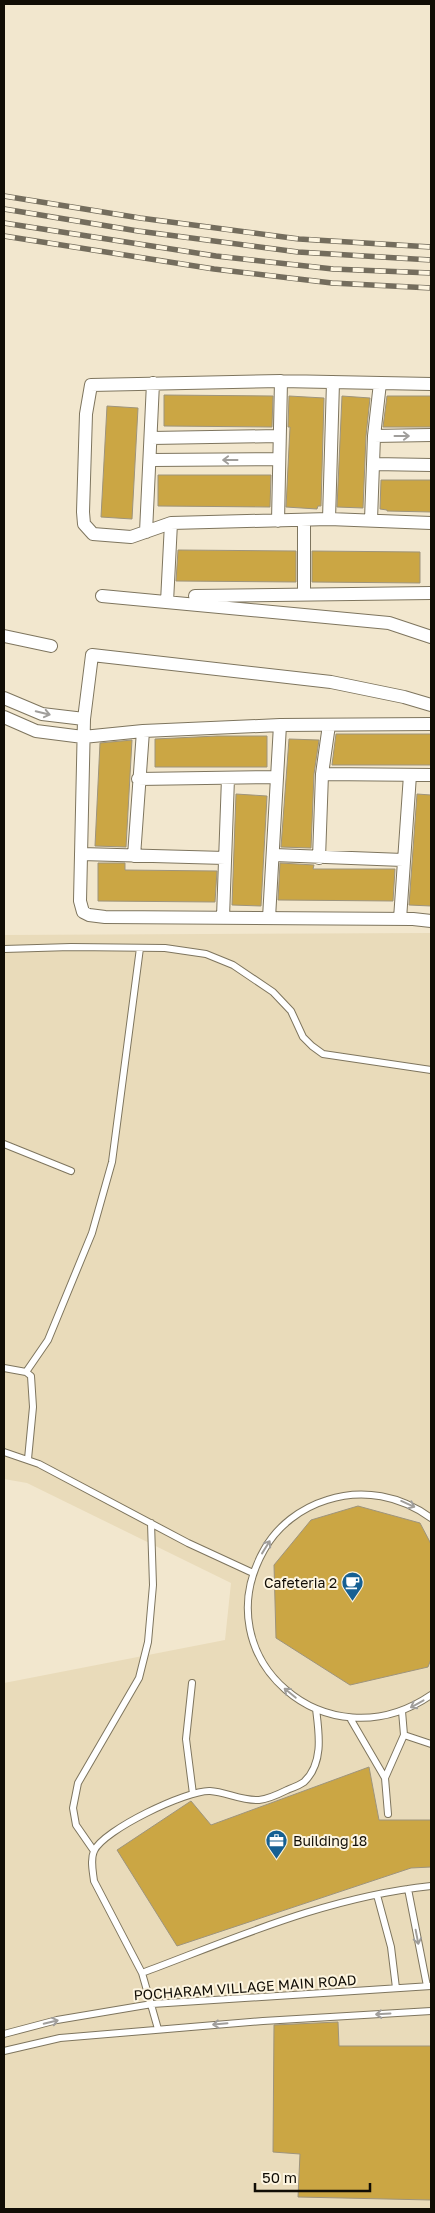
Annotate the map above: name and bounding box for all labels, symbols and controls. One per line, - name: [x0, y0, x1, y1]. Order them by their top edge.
- one-way arrow: [394, 431, 410, 440]
- one-way arrow: [222, 455, 238, 465]
- one-way arrow: [34, 709, 50, 718]
- one-way arrow: [400, 1500, 415, 1510]
- one-way arrow: [261, 1541, 271, 1555]
- cafe icon: Cafeteria 2: [341, 1570, 365, 1601]
- place label: Cafeteria 2: [264, 1574, 337, 1591]
- one-way arrow: [284, 1688, 297, 1699]
- one-way arrow: [410, 1699, 425, 1709]
- office icon: Building 18: [265, 1828, 289, 1859]
- place label: Building 18: [293, 1832, 367, 1849]
- one-way arrow: [413, 1929, 423, 1945]
- street label: POCHARAM VILLAGE MAIN ROAD: [133, 1971, 357, 2003]
- one-way arrow: [375, 2010, 391, 2019]
- one-way arrow: [43, 2017, 59, 2026]
- one-way arrow: [213, 2020, 229, 2029]
- scale bar: [255, 2160, 370, 2192]
- text: 50 m: [262, 2168, 297, 2186]

